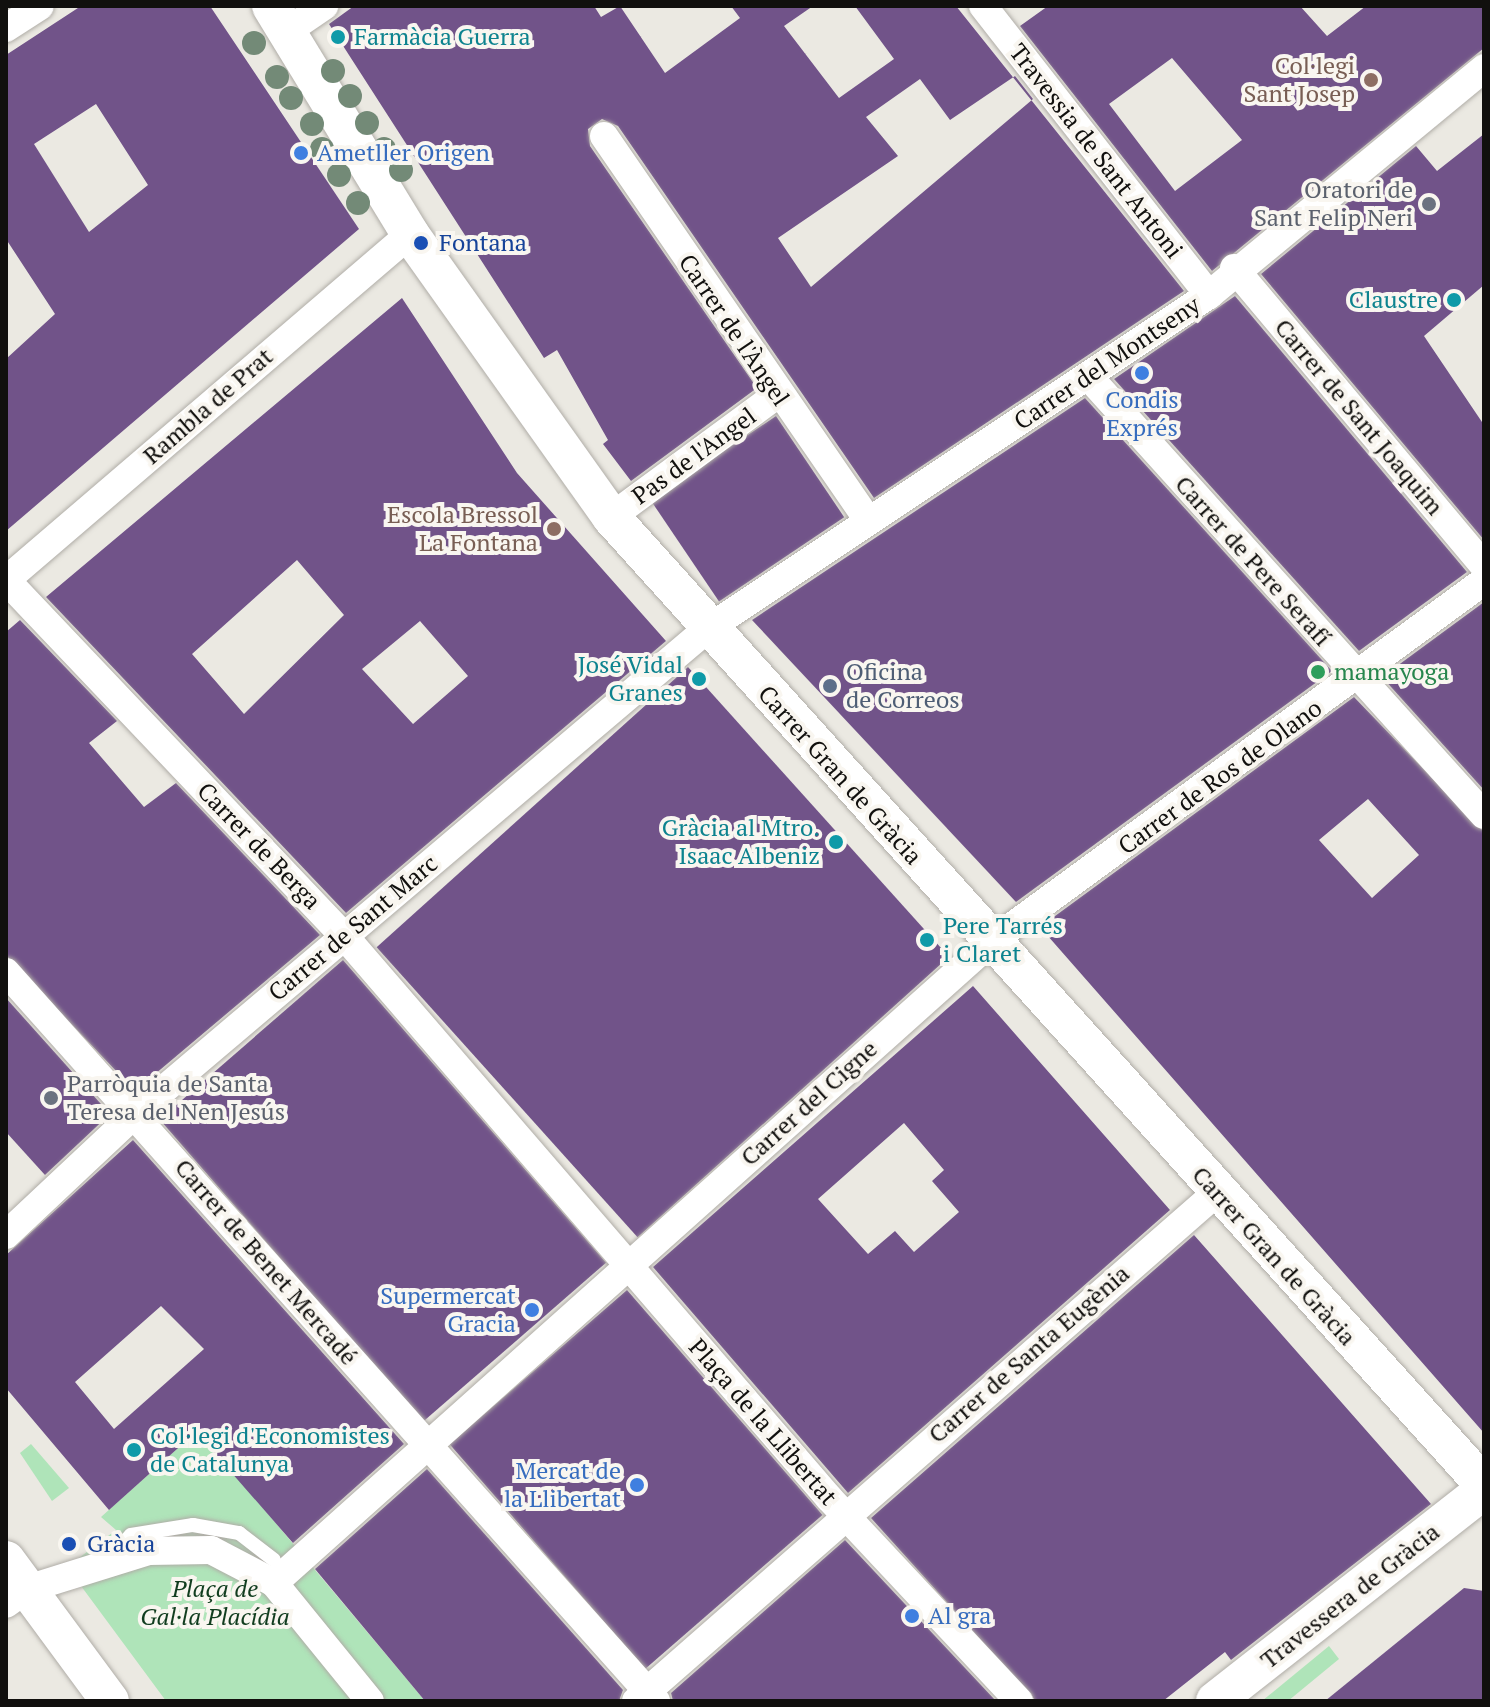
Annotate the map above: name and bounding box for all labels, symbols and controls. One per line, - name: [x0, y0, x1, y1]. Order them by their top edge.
- place label: Farmàcia Guerra: [354, 23, 530, 51]
- marker: Farmàcia Guerra: [329, 28, 347, 46]
- street label: Travessia de Sant Antoni: [1003, 38, 1189, 264]
- place label: Col·legi Sant Josep: [1244, 52, 1355, 108]
- marker: Col·legi Sant Josep: [1362, 71, 1380, 89]
- place label: Ametller Origen: [317, 139, 490, 167]
- marker: Ametller Origen: [292, 144, 310, 162]
- place label: Oratori de Sant Felip Neri: [1254, 176, 1413, 232]
- marker: Oratori de Sant Felip Neri: [1420, 195, 1438, 213]
- place label: Fontana: [439, 229, 527, 257]
- marker: Fontana: [410, 232, 432, 254]
- street label: Carrer de l'Àngel: [673, 249, 795, 411]
- place label: Claustre: [1349, 286, 1438, 314]
- street label: Carrer del Montseny: [1009, 290, 1205, 436]
- marker: Claustre: [1445, 291, 1463, 309]
- street label: Carrer de Sant Joaquim: [1269, 313, 1449, 521]
- street label: Rambla de Prat: [137, 342, 279, 470]
- marker: Condis Exprés: [1133, 364, 1151, 382]
- place label: Condis Exprés: [1105, 386, 1179, 442]
- street label: Pas de l'Angel: [626, 401, 762, 511]
- street label: Carrer de Pere Serafí: [1169, 470, 1337, 652]
- place label: Escola Bressol La Fontana: [387, 501, 538, 557]
- marker: Escola Bressol La Fontana: [545, 520, 563, 538]
- place label: José Vidal Granes: [577, 651, 683, 707]
- place label: Oficina de Correos: [846, 658, 960, 714]
- place label: mamayoga: [1334, 658, 1449, 686]
- marker: mamayoga: [1309, 663, 1327, 681]
- marker: José Vidal Granes: [690, 670, 708, 688]
- marker: Oficina de Correos: [821, 677, 839, 695]
- street label: Carrer Gran de Gràcia: [752, 680, 928, 870]
- street label: Carrer de Ros de Olano: [1113, 693, 1327, 861]
- street label: Carrer de Berga: [191, 777, 327, 915]
- place label: Gràcia al Mtro. Isaac Albeniz: [662, 814, 820, 870]
- marker: Gràcia al Mtro. Isaac Albeniz: [827, 833, 845, 851]
- street label: Carrer de Sant Marc: [263, 849, 443, 1007]
- place label: Pere Tarrés i Claret: [943, 912, 1063, 968]
- marker: Pere Tarrés i Claret: [918, 931, 936, 949]
- street label: Carrer del Cigne: [735, 1034, 883, 1172]
- place label: Parròquia de Santa Teresa del Nen Jesús: [67, 1070, 285, 1126]
- marker: Parròquia de Santa Teresa del Nen Jesús: [42, 1089, 60, 1107]
- street label: Carrer de Benet Mercadé: [169, 1153, 363, 1371]
- street label: Carrer Gran de Gràcia: [1186, 1161, 1362, 1351]
- street label: Carrer de Santa Eugènia: [923, 1259, 1135, 1449]
- place label: Supermercat Gracia: [380, 1282, 516, 1338]
- marker: Supermercat Gracia: [523, 1301, 541, 1319]
- street label: Plaça de la Llibertat: [683, 1333, 843, 1511]
- place label: Col·legi d'Economistes de Catalunya: [150, 1422, 390, 1478]
- marker: Col·legi d'Economistes de Catalunya: [125, 1441, 143, 1459]
- place label: Mercat de la Llibertat: [504, 1457, 621, 1513]
- marker: Mercat de la Llibertat: [628, 1476, 646, 1494]
- street label: Travessera de Gràcia: [1255, 1517, 1445, 1675]
- place label: Gràcia: [87, 1530, 155, 1558]
- marker: Gràcia: [58, 1533, 80, 1555]
- park label: Plaça de Gal·la Placídia: [140, 1575, 290, 1631]
- place label: Al gra: [928, 1602, 991, 1630]
- marker: Al gra: [903, 1607, 921, 1625]

